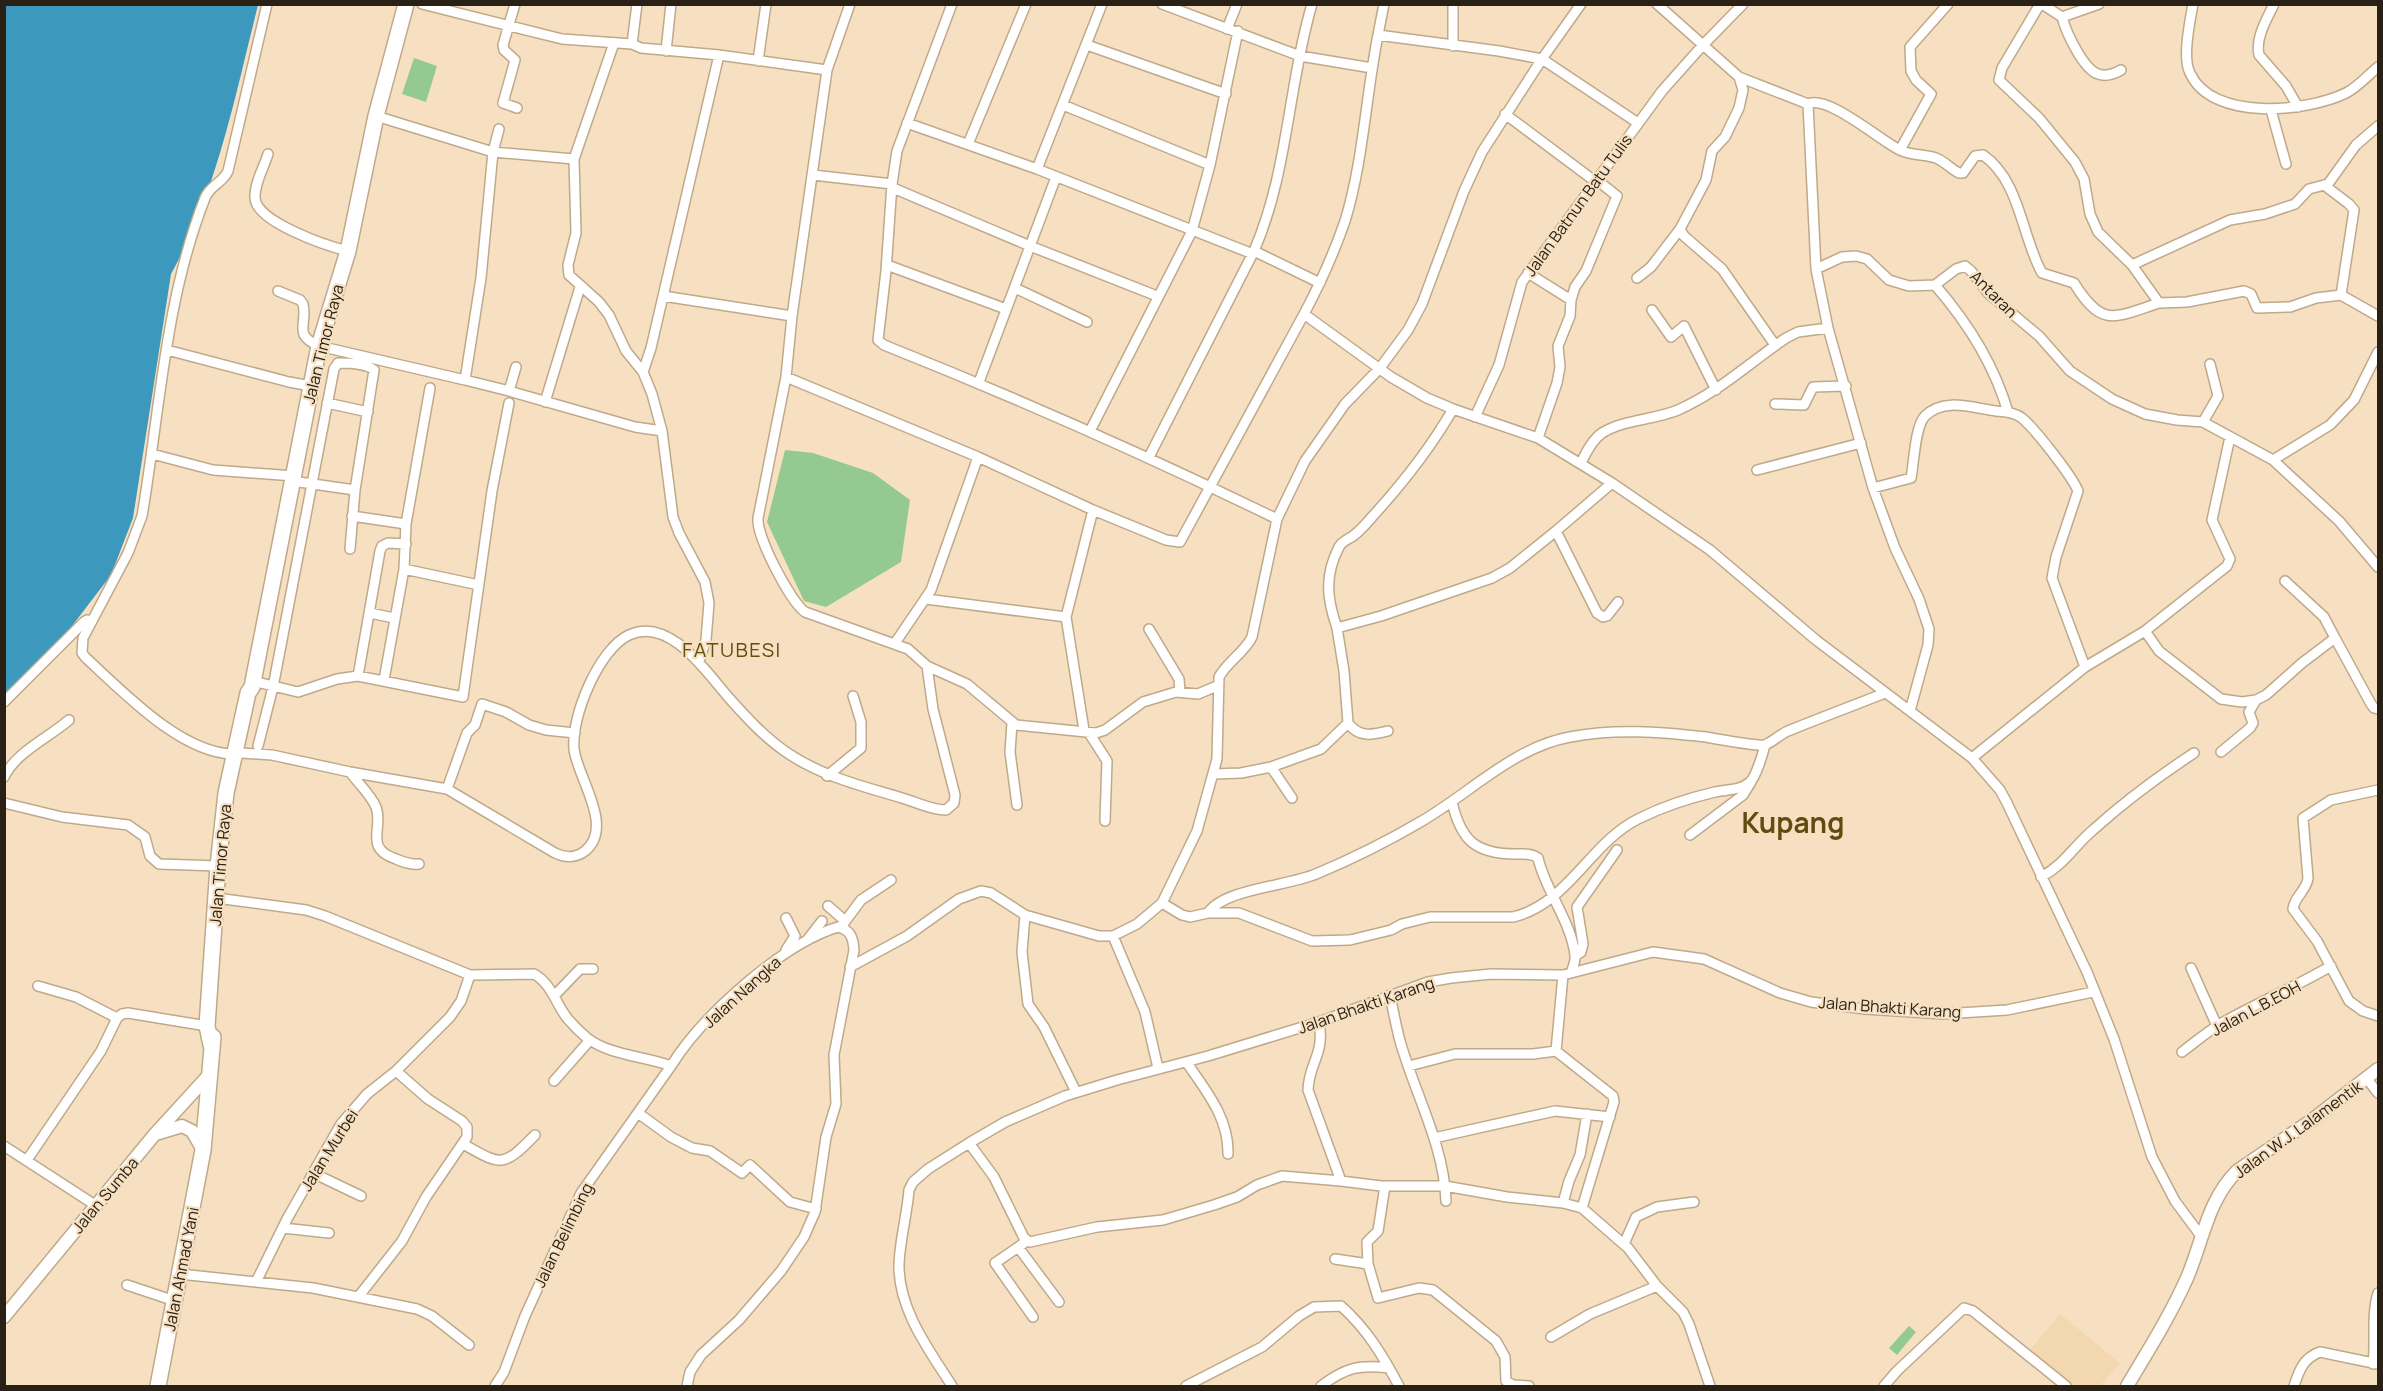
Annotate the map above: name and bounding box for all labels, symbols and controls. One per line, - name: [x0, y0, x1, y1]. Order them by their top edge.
- street label: Jalan Batnun Batu Tulis: [1519, 130, 1637, 280]
- street label: Antaran: [1965, 265, 2023, 323]
- street label: Jalan Timor Raya: [298, 282, 348, 406]
- district label: FATUBESI: [682, 636, 782, 663]
- street label: Jalan Timor Raya: [204, 803, 236, 927]
- district label: Kupang: [1742, 803, 1844, 841]
- street label: Jalan Nangka: [698, 951, 786, 1033]
- street label: Jalan Bhakti Karang: [1295, 971, 1437, 1039]
- street label: Jalan L.B.EOH: [2207, 975, 2305, 1041]
- street label: Jalan Bhakti Karang: [1818, 991, 1962, 1023]
- street label: Jalan W.J. Lalamentik: [2229, 1074, 2367, 1183]
- street label: Jalan Murbei: [295, 1105, 363, 1195]
- street label: Jalan Sumba: [67, 1152, 143, 1238]
- street label: Jalan Belimbing: [528, 1179, 598, 1291]
- street label: Jalan Ahmad Yani: [158, 1205, 204, 1333]

